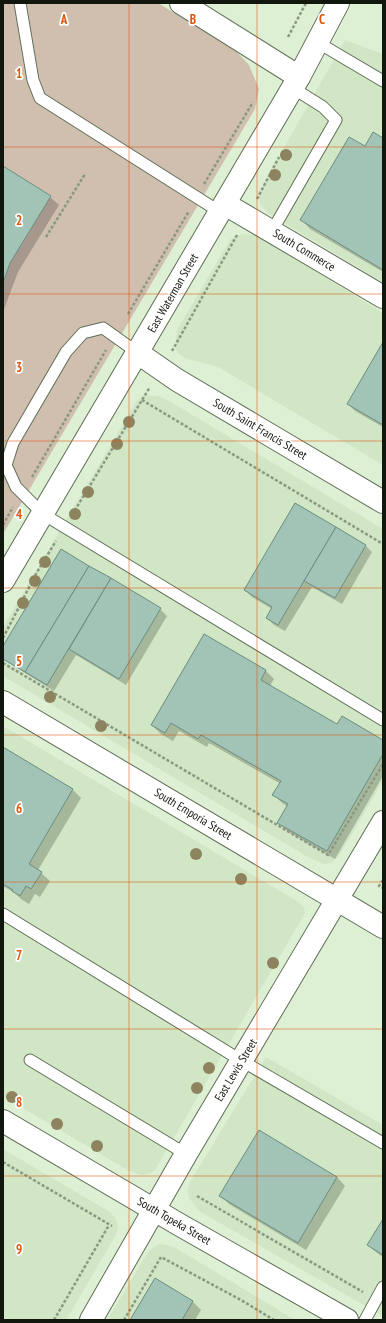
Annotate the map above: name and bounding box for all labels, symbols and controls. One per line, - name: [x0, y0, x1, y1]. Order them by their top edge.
- text: A: [60, 11, 68, 28]
- text: B: [190, 11, 196, 28]
- text: C: [319, 11, 325, 28]
- text: 1: [16, 65, 22, 82]
- text: 2: [16, 212, 22, 229]
- street label: South Commerce: [270, 225, 338, 274]
- street label: East Waterman Street: [144, 250, 202, 335]
- text: 3: [16, 359, 22, 376]
- street label: South Saint Francis Street: [211, 395, 311, 463]
- text: 4: [16, 506, 23, 523]
- text: 5: [16, 653, 22, 670]
- street label: South Emporia Street: [152, 784, 235, 843]
- text: 6: [16, 800, 22, 817]
- text: 7: [16, 947, 22, 964]
- street label: East Lewis Street: [211, 1035, 260, 1104]
- text: 8: [16, 1094, 22, 1111]
- street label: South Topeka Street: [135, 1193, 214, 1248]
- text: 9: [16, 1241, 22, 1258]

